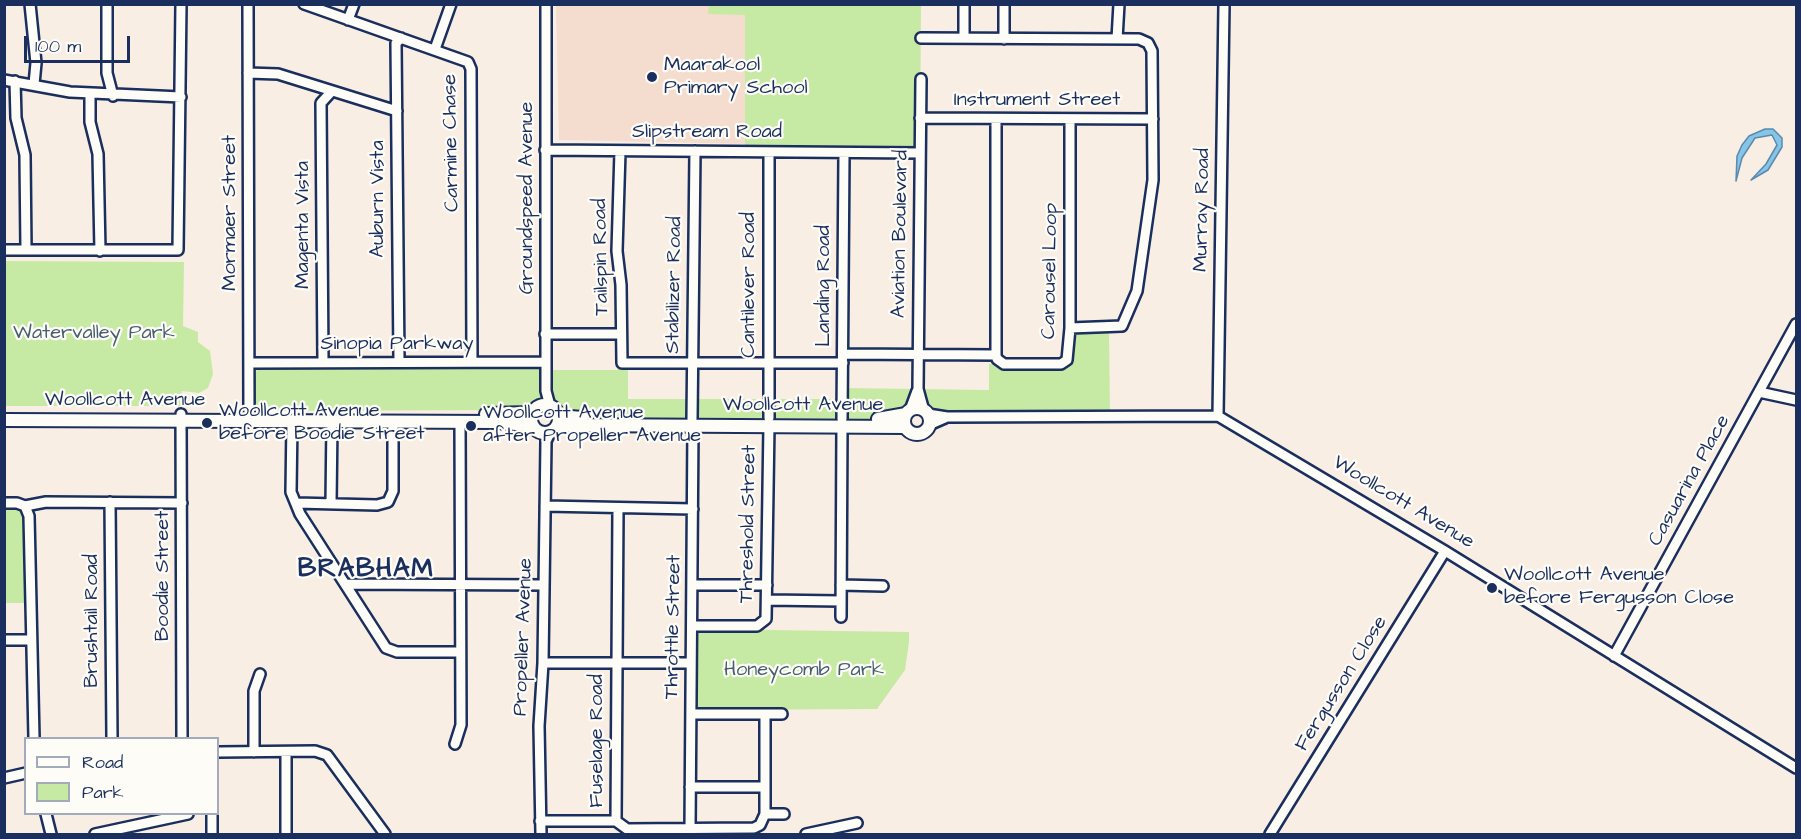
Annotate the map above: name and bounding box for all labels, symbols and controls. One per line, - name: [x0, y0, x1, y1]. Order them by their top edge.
- scale bar: [27, 24, 134, 62]
- text: 100 m: [35, 34, 81, 59]
- place label: Maarakool Primary School: [664, 54, 808, 101]
- marker: Maarakool Primary School: [645, 70, 659, 84]
- street label: Carmine Chase: [439, 74, 465, 212]
- street label: Instrument Street: [954, 89, 1120, 113]
- street label: Groundspeed Avenue: [516, 102, 540, 294]
- street label: Slipstream Road: [632, 121, 782, 145]
- street label: Mormaer Street: [219, 135, 243, 291]
- street label: Auburn Vista: [367, 140, 391, 258]
- street label: Murray Road: [1190, 148, 1216, 272]
- street label: Aviation Boulevard: [888, 150, 914, 318]
- street label: Magenta Vista: [292, 161, 316, 289]
- street label: Tailspin Road: [589, 198, 615, 316]
- street label: Carousel Loop: [1038, 203, 1064, 339]
- street label: Cantilever Road: [738, 212, 762, 358]
- street label: Stabilizer Road: [662, 216, 688, 354]
- street label: Landing Road: [813, 225, 837, 347]
- park label: Watervalley Park: [13, 322, 175, 346]
- street label: Sinopia Parkway: [320, 333, 474, 357]
- street label: Woollcott Avenue: [45, 389, 205, 413]
- street label: Woollcott Avenue: [723, 394, 883, 418]
- place label: Woollcott Avenue before Boodie Street: [219, 400, 425, 447]
- place label: Woollcott Avenue after Propeller Avenue: [483, 402, 701, 449]
- street label: Casuarina Place: [1644, 411, 1736, 551]
- marker: Woollcott Avenue before Boodie Street: [200, 416, 214, 430]
- marker: Woollcott Avenue after Propeller Avenue: [464, 419, 478, 433]
- street label: Threshold Street: [736, 445, 762, 603]
- street label: Woollcott Avenue: [1328, 451, 1478, 555]
- street label: Boodie Street: [152, 511, 176, 641]
- street label: Brushtail Road: [81, 554, 105, 688]
- district label: BRABHAM: [298, 555, 434, 587]
- street label: Throttle Street: [661, 555, 687, 699]
- street label: Propeller Avenue: [509, 558, 539, 716]
- place label: Woollcott Avenue before Fergusson Close: [1504, 564, 1734, 611]
- marker: Woollcott Avenue before Fergusson Close: [1485, 581, 1499, 595]
- street label: Fergusson Close: [1291, 612, 1393, 756]
- park label: Honeycomb Park: [724, 659, 884, 683]
- street label: Fuselage Road: [586, 674, 610, 808]
- legend: [24, 737, 219, 815]
- text: Road: [82, 750, 123, 775]
- text: Park: [82, 780, 124, 805]

